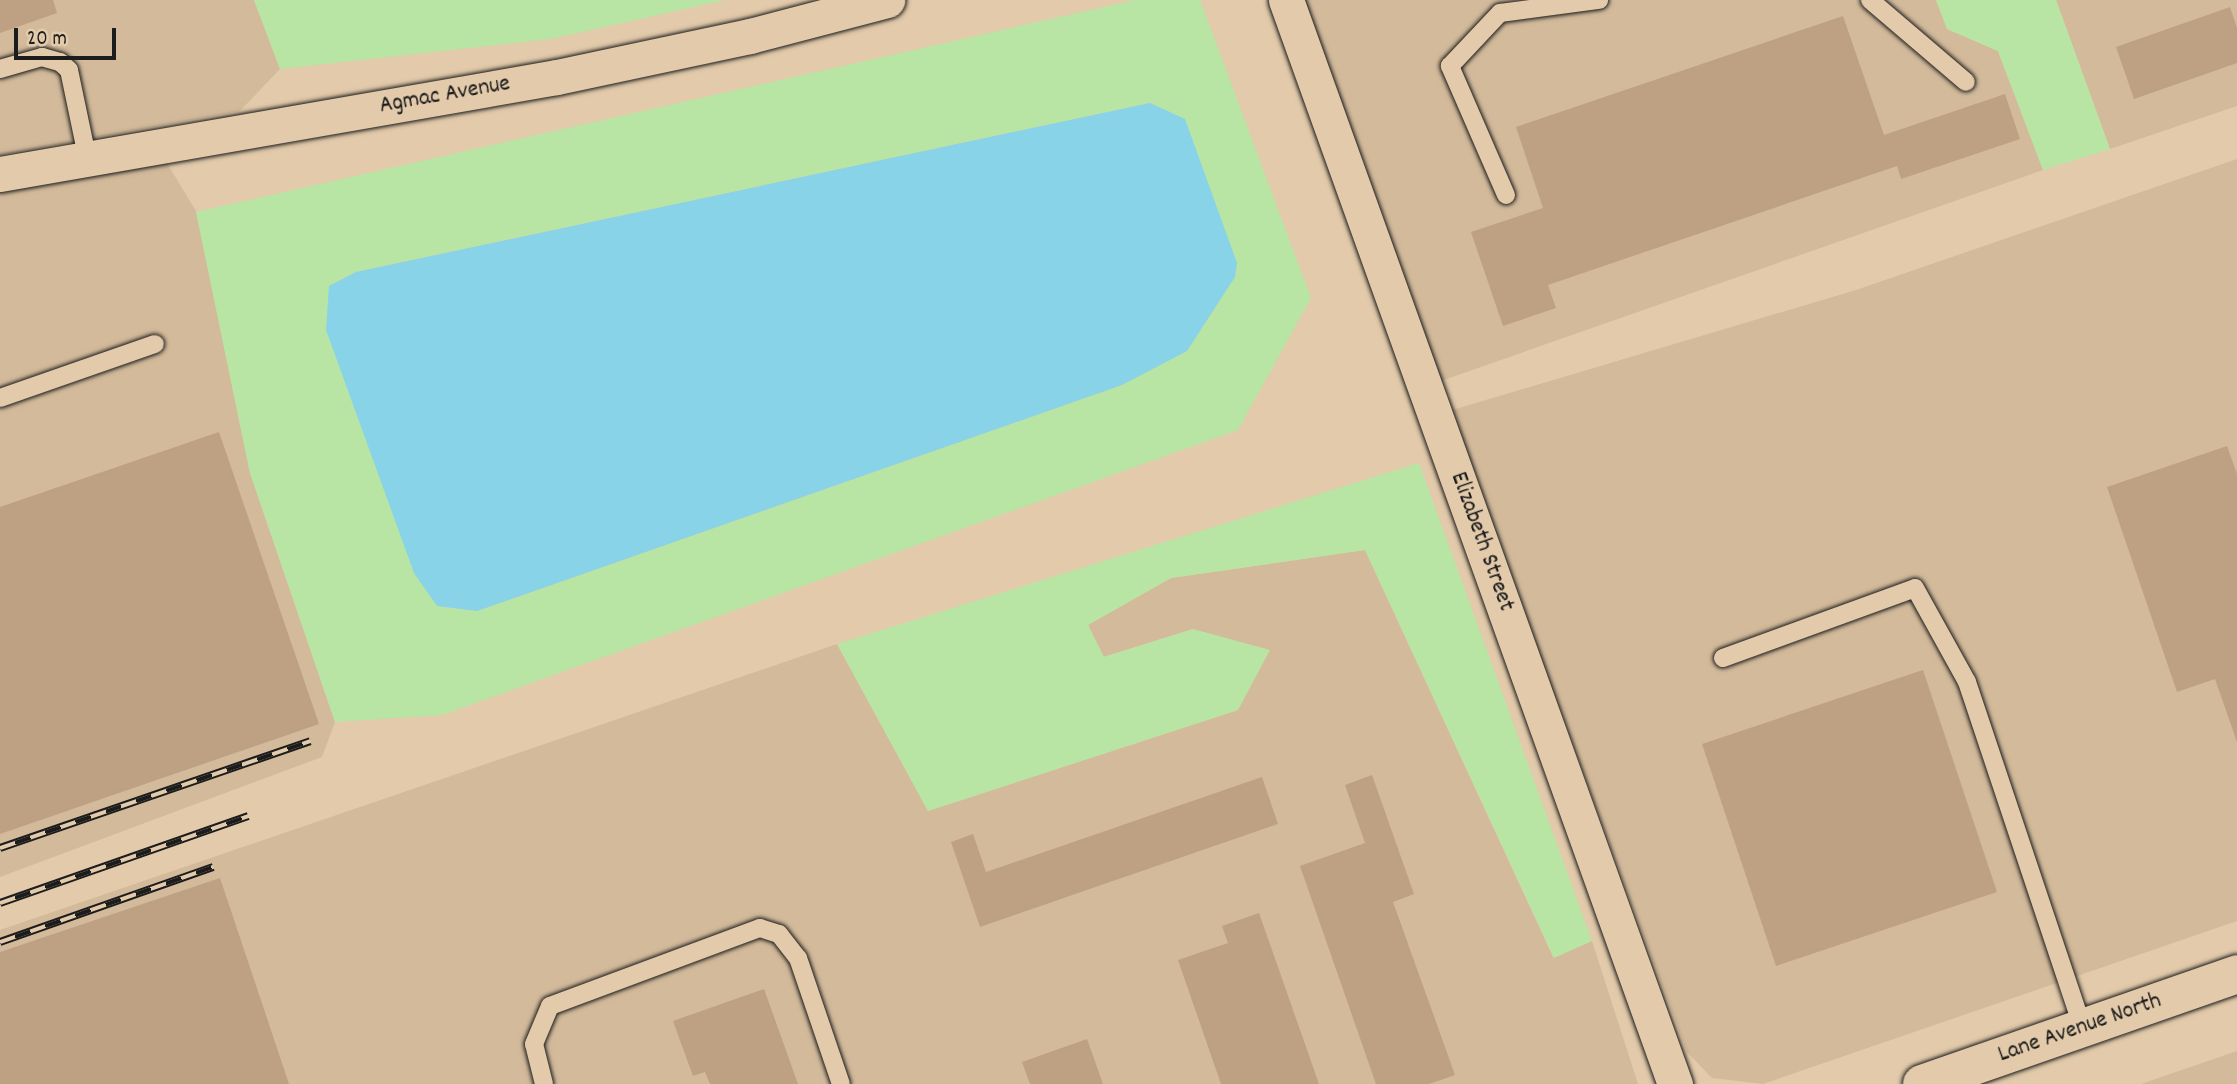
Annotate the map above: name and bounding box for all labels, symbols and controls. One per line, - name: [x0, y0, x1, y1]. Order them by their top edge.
- scale bar: [18, 14, 119, 58]
- text: 20 m: [27, 25, 67, 55]
- street label: Agmac Avenue: [377, 70, 513, 122]
- street label: Elizabeth Street: [1443, 468, 1519, 616]
- street label: Lane Avenue North: [1995, 988, 2165, 1070]

